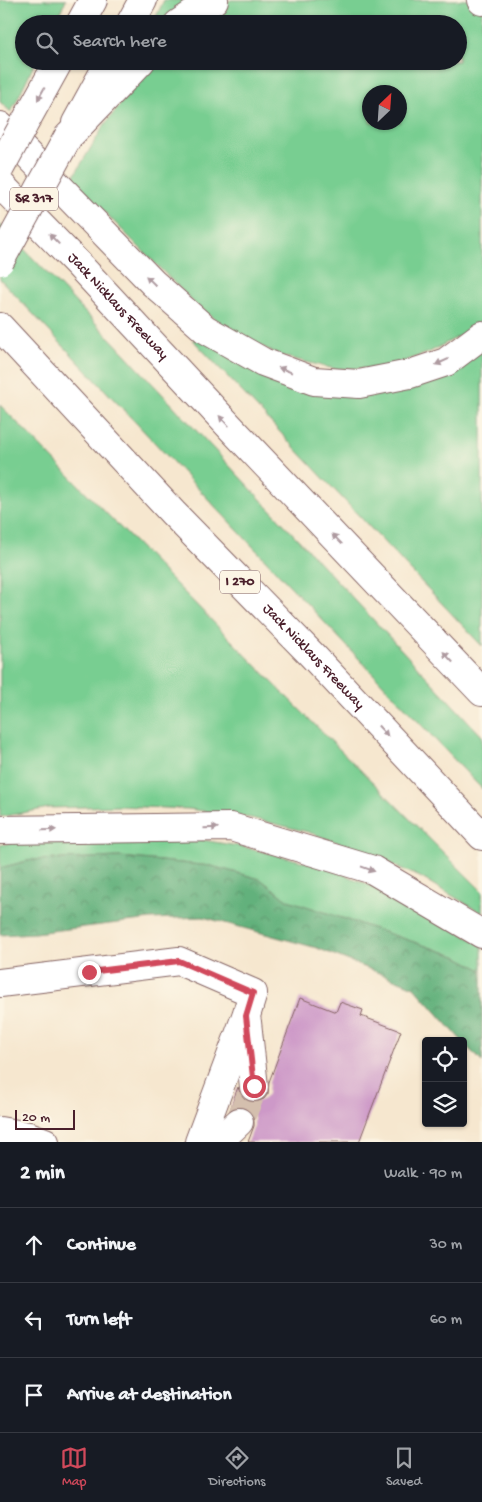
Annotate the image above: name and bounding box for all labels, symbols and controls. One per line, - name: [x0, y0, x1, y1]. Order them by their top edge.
- search box: [15, 15, 467, 70]
- icon: search: [33, 29, 61, 57]
- text: Search here: [73, 31, 167, 54]
- north arrow: [362, 85, 407, 130]
- one-way arrow: [37, 87, 45, 101]
- road number: SR 317: [10, 188, 58, 210]
- one-way arrow: [48, 233, 60, 245]
- street label: Jack Nicklaus Freeway: [63, 249, 173, 364]
- one-way arrow: [145, 275, 157, 287]
- one-way arrow: [435, 359, 449, 367]
- one-way arrow: [277, 366, 292, 374]
- one-way arrow: [219, 415, 230, 428]
- one-way arrow: [331, 533, 343, 545]
- road number: I 270: [220, 570, 260, 594]
- street label: Jack Nicklaus Freeway: [258, 600, 368, 714]
- one-way arrow: [442, 651, 454, 663]
- one-way arrow: [377, 724, 389, 736]
- one-way arrow: [203, 823, 219, 831]
- one-way arrow: [41, 826, 57, 834]
- one-way arrow: [360, 866, 375, 873]
- route end: [78, 961, 101, 984]
- map controls: [422, 1037, 467, 1127]
- button: locate: [422, 1037, 467, 1082]
- route start: [243, 1075, 266, 1098]
- button: layers: [422, 1082, 467, 1127]
- scale bar: [15, 1107, 75, 1130]
- text: 20 m: [22, 1110, 50, 1127]
- text: 2 min: [20, 1162, 65, 1187]
- text: Walk · 90 m: [384, 1165, 462, 1184]
- icon: ahead: [20, 1231, 48, 1259]
- text: Continue: [67, 1234, 136, 1257]
- text: 30 m: [429, 1236, 462, 1255]
- icon: left: [20, 1306, 48, 1334]
- text: Turn left: [67, 1309, 131, 1332]
- text: 60 m: [430, 1311, 462, 1330]
- icon: arrive: [20, 1381, 48, 1409]
- text: Arrive at destination: [67, 1384, 231, 1407]
- tab: Map: [60, 1444, 88, 1491]
- tab: Directions: [209, 1444, 266, 1491]
- tab: Saved: [386, 1444, 422, 1491]

